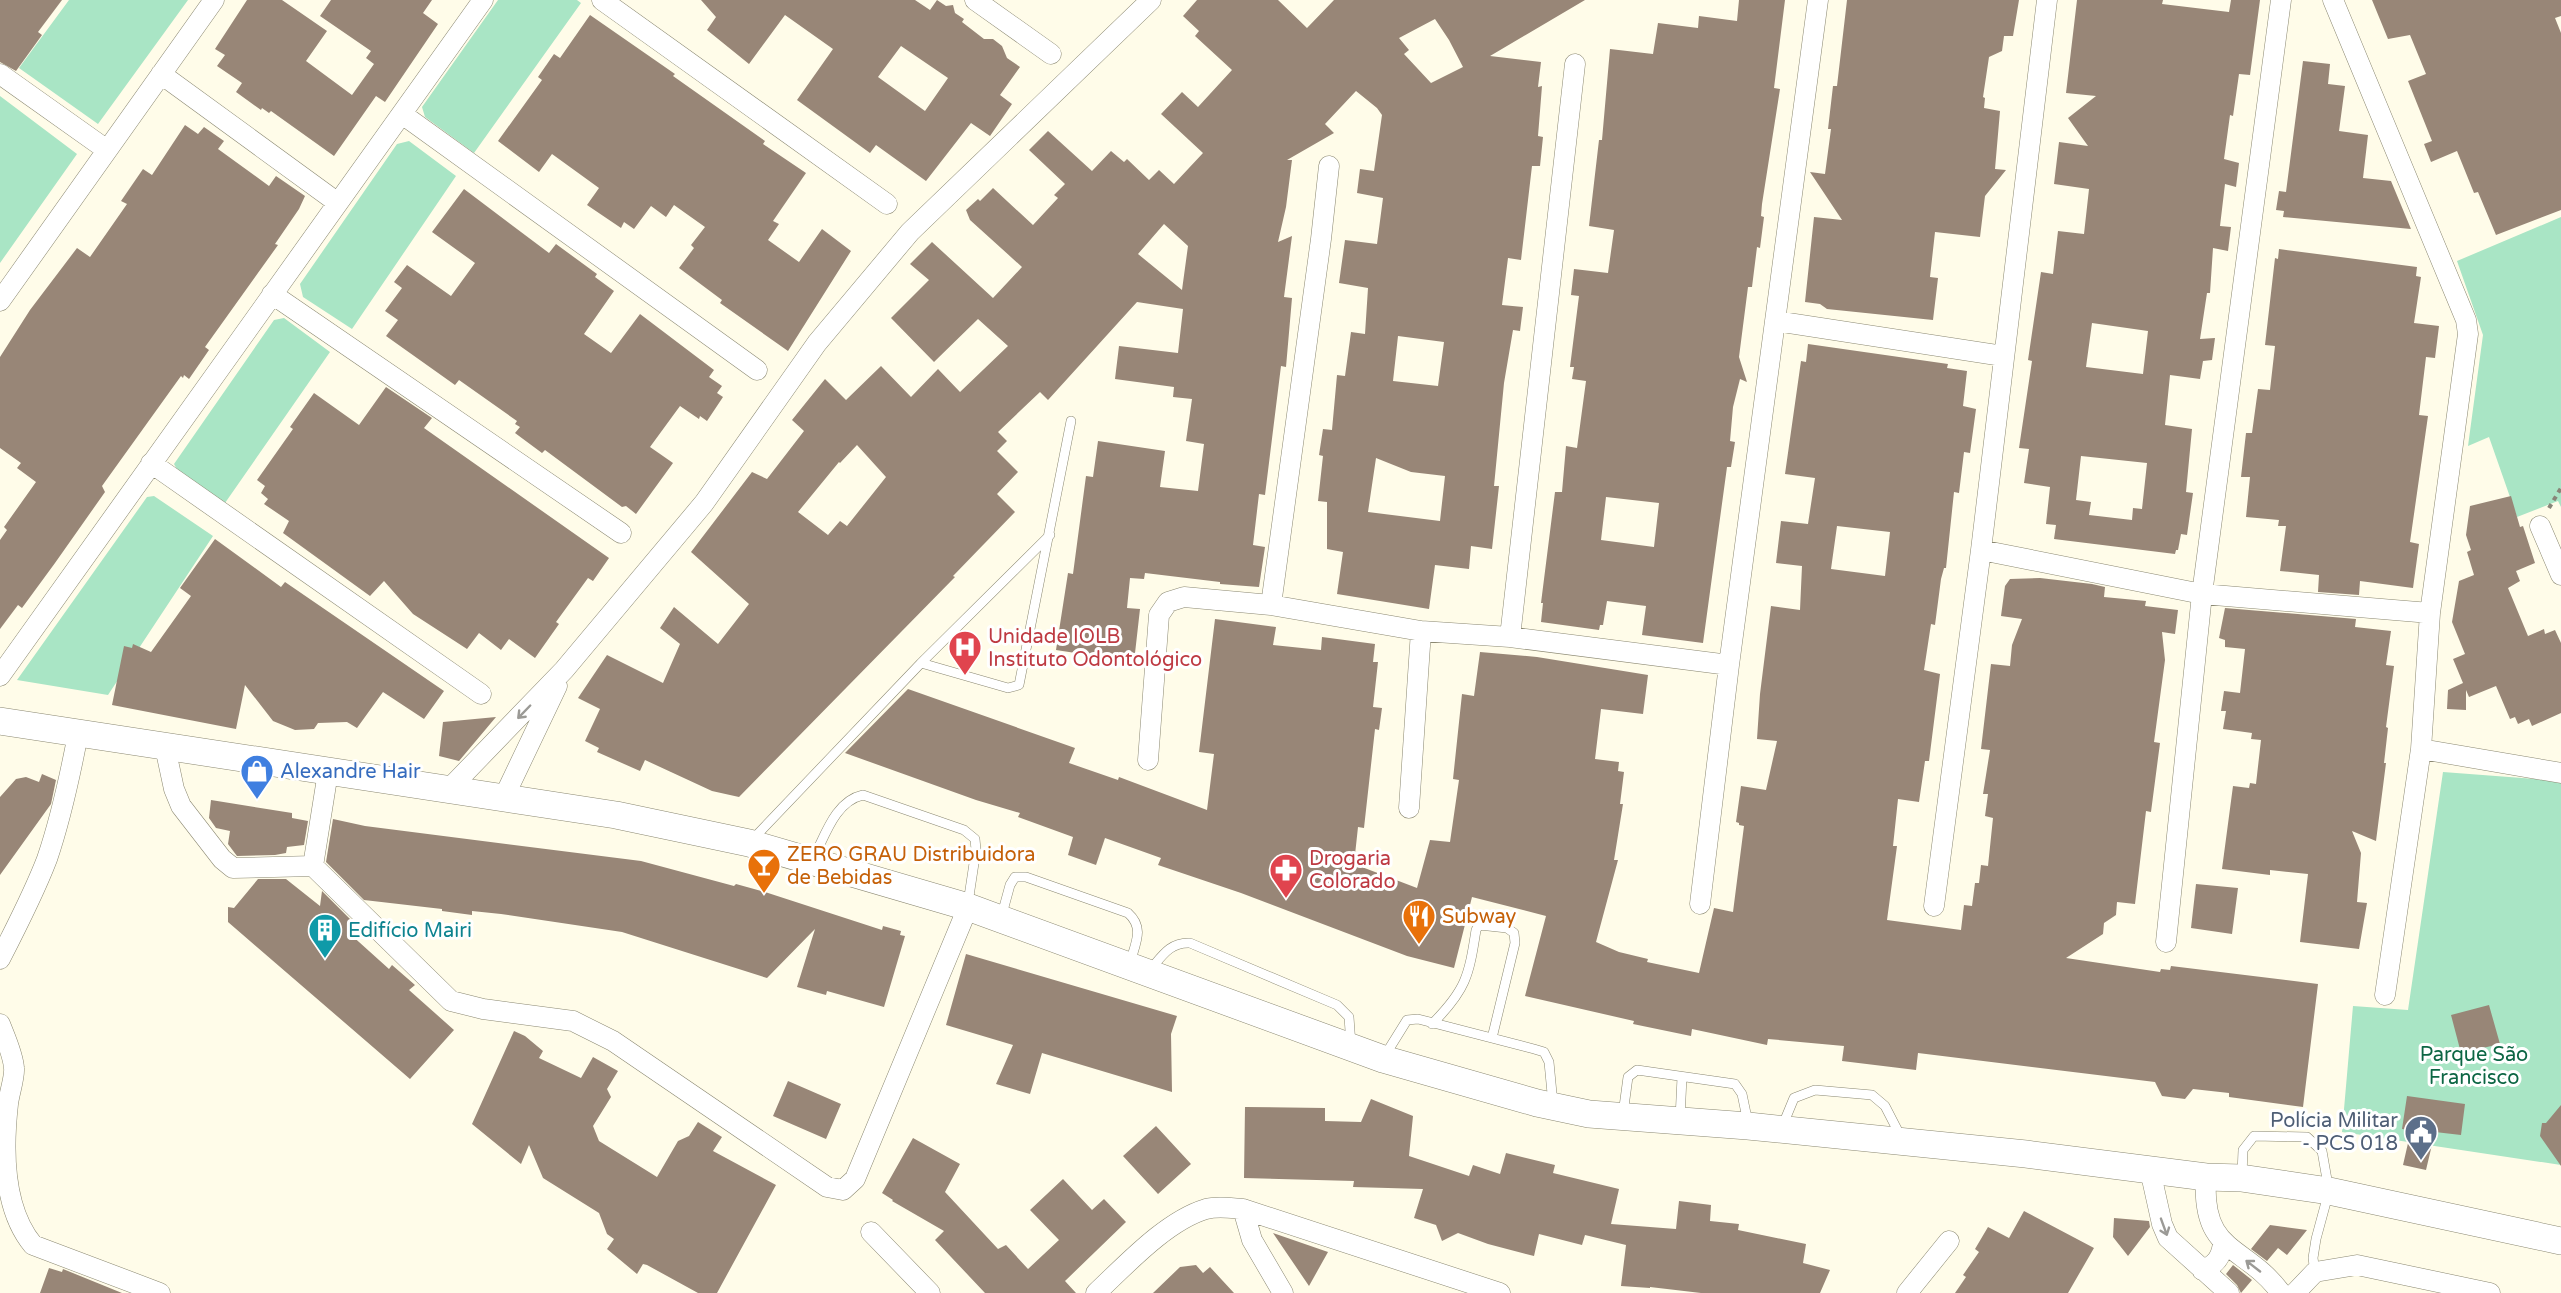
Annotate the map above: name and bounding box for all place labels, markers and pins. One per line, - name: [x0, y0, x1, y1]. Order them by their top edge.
- place label: Unidade IOLB Instituto Odontológico: [988, 625, 1202, 672]
- hospital icon: Unidade IOLB Instituto Odontológico: [947, 629, 983, 676]
- shop icon: Alexandre Hair: [239, 753, 275, 800]
- place label: Alexandre Hair: [280, 760, 421, 784]
- place label: ZERO GRAU Distribuidora de Bebidas: [787, 843, 1036, 890]
- bar icon: ZERO GRAU Distribuidora de Bebidas: [746, 847, 782, 894]
- place label: Drogaria Colorado: [1309, 847, 1396, 894]
- pharmacy icon: Drogaria Colorado: [1268, 852, 1304, 899]
- restaurant icon: Subway: [1401, 898, 1437, 945]
- place label: Subway: [1442, 905, 1517, 929]
- building icon: Edifício Mairi: [307, 912, 343, 959]
- place label: Edifício Mairi: [348, 919, 472, 943]
- place label: Polícia Militar - PCS 018: [2270, 1109, 2398, 1156]
- public building icon: Polícia Militar - PCS 018: [2403, 1114, 2439, 1161]

